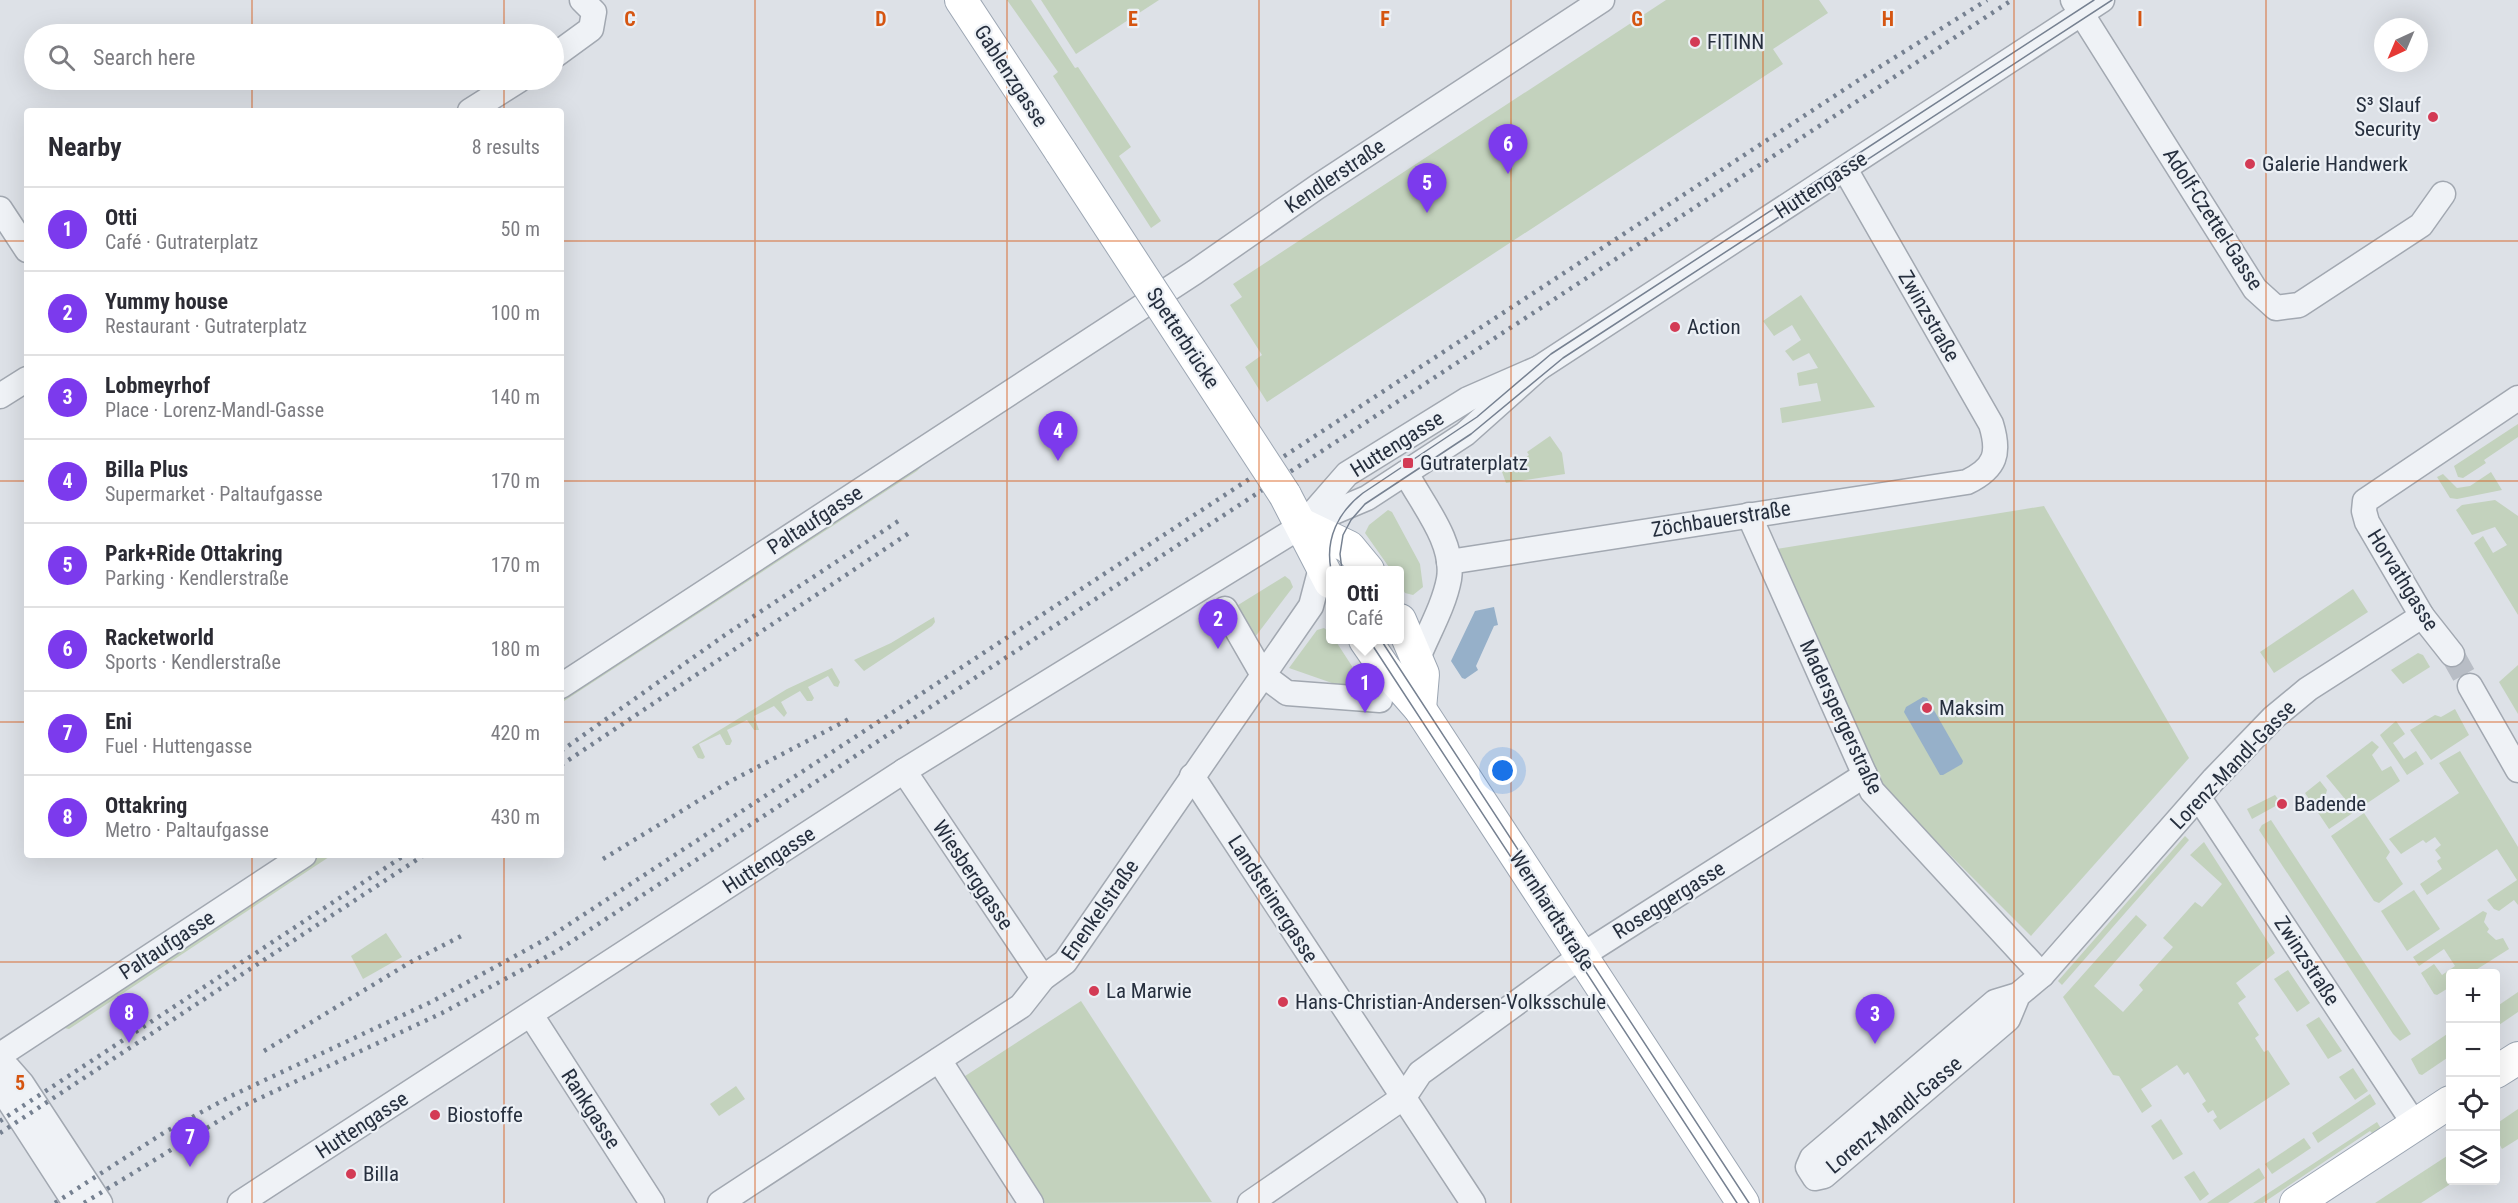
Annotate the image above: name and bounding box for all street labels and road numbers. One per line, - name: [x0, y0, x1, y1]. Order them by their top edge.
- street label: Gablenzgasse: [969, 21, 1053, 131]
- street label: Kendlerstraße: [1280, 134, 1390, 218]
- street label: Adolf-Czettel-Gasse: [2158, 144, 2268, 295]
- street label: Huttengasse: [1770, 146, 1872, 224]
- street label: Zwinzstraße: [1893, 266, 1965, 366]
- street label: Spetterbrücke: [1141, 283, 1225, 393]
- street label: Huttengasse: [1346, 406, 1448, 482]
- street label: Paltaufgasse: [763, 480, 867, 560]
- street label: Zöchbauerstraße: [1650, 496, 1792, 542]
- street label: Horvathgasse: [2362, 525, 2444, 635]
- street label: Maderspergerstraße: [1795, 636, 1887, 798]
- street label: Lorenz-Mandl-Gasse: [2166, 696, 2300, 834]
- street label: Wiesberggasse: [928, 816, 1018, 934]
- street label: Huttengasse: [718, 821, 820, 899]
- street label: Landsteinergasse: [1223, 831, 1323, 967]
- street label: Wernhardtstraße: [1504, 847, 1600, 975]
- street label: Enenkelstraße: [1057, 855, 1144, 965]
- street label: Roseggergasse: [1609, 856, 1729, 944]
- street label: Paltaufgasse: [115, 905, 219, 985]
- street label: Zwinzstraße: [2269, 912, 2345, 1010]
- street label: Lorenz-Mandl-Gasse: [1821, 1051, 1967, 1179]
- street label: Rankgasse: [556, 1065, 626, 1153]
- street label: Huttengasse: [311, 1086, 413, 1164]

